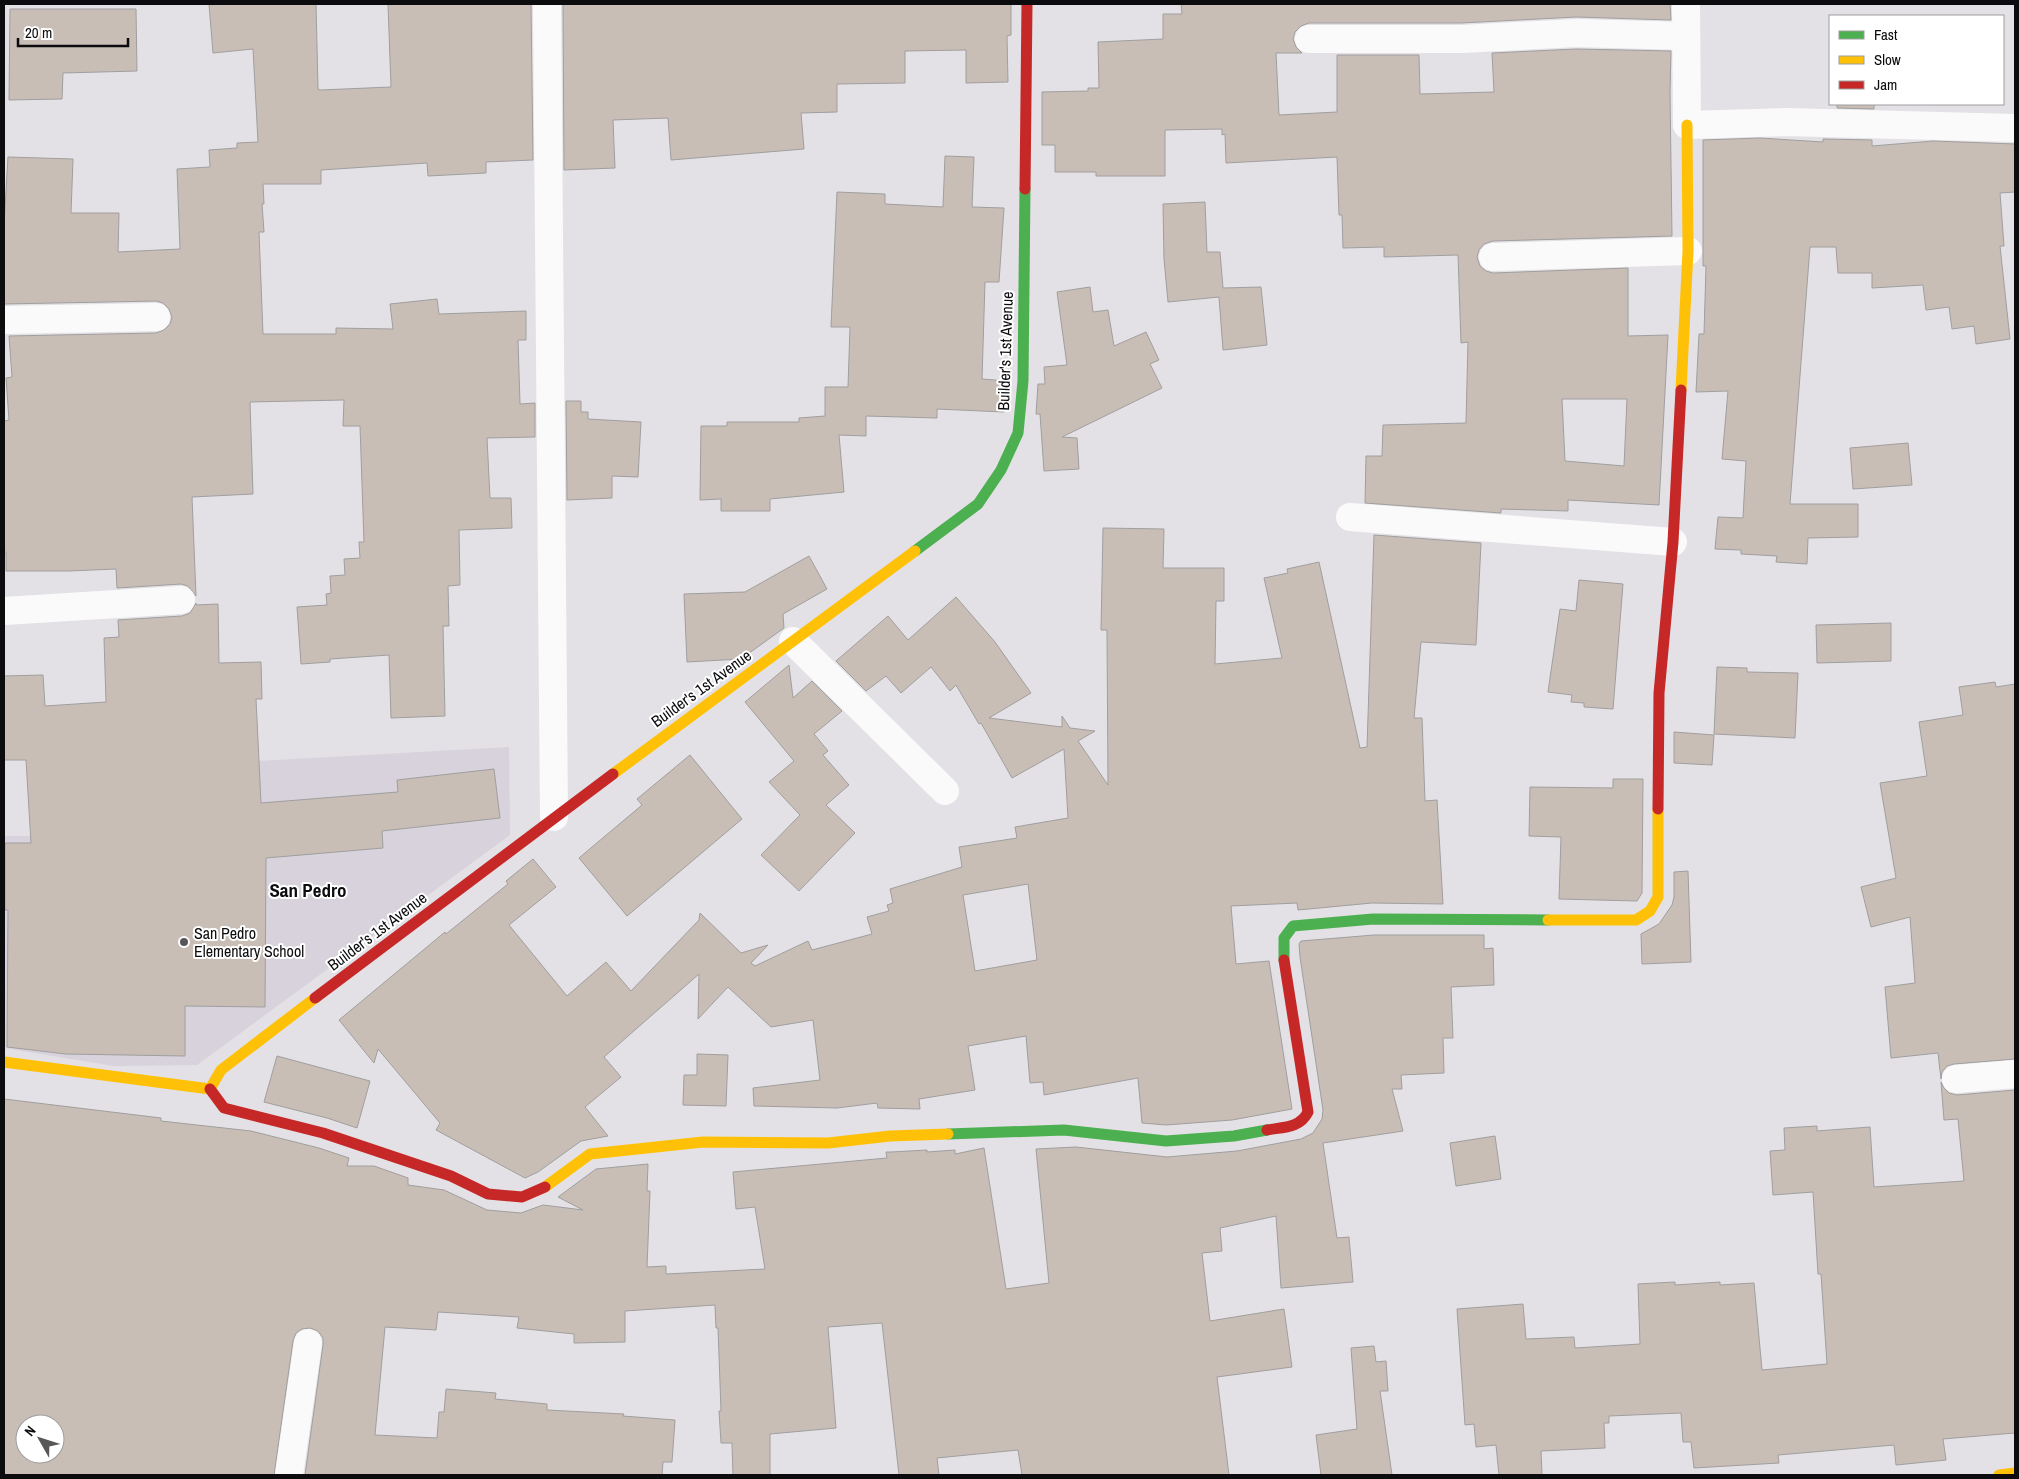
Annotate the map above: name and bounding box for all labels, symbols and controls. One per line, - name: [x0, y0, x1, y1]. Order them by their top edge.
- scale bar: [18, 15, 128, 47]
- legend: [1829, 15, 2004, 105]
- text: 20 m: [25, 22, 52, 43]
- text: Fast: [1874, 24, 1898, 45]
- text: Slow: [1874, 49, 1901, 70]
- text: Jam: [1874, 74, 1897, 95]
- street label: Builder's 1st Avenue: [992, 291, 1018, 411]
- street label: Builder's 1st Avenue: [646, 644, 756, 732]
- district label: San Pedro: [269, 877, 347, 903]
- street label: Builder's 1st Avenue: [323, 886, 431, 976]
- place label: San Pedro Elementary School: [194, 922, 304, 962]
- marker: San Pedro Elementary School: [178, 936, 190, 948]
- north arrow: [15, 1414, 65, 1464]
- text: N: [20, 1422, 40, 1440]

